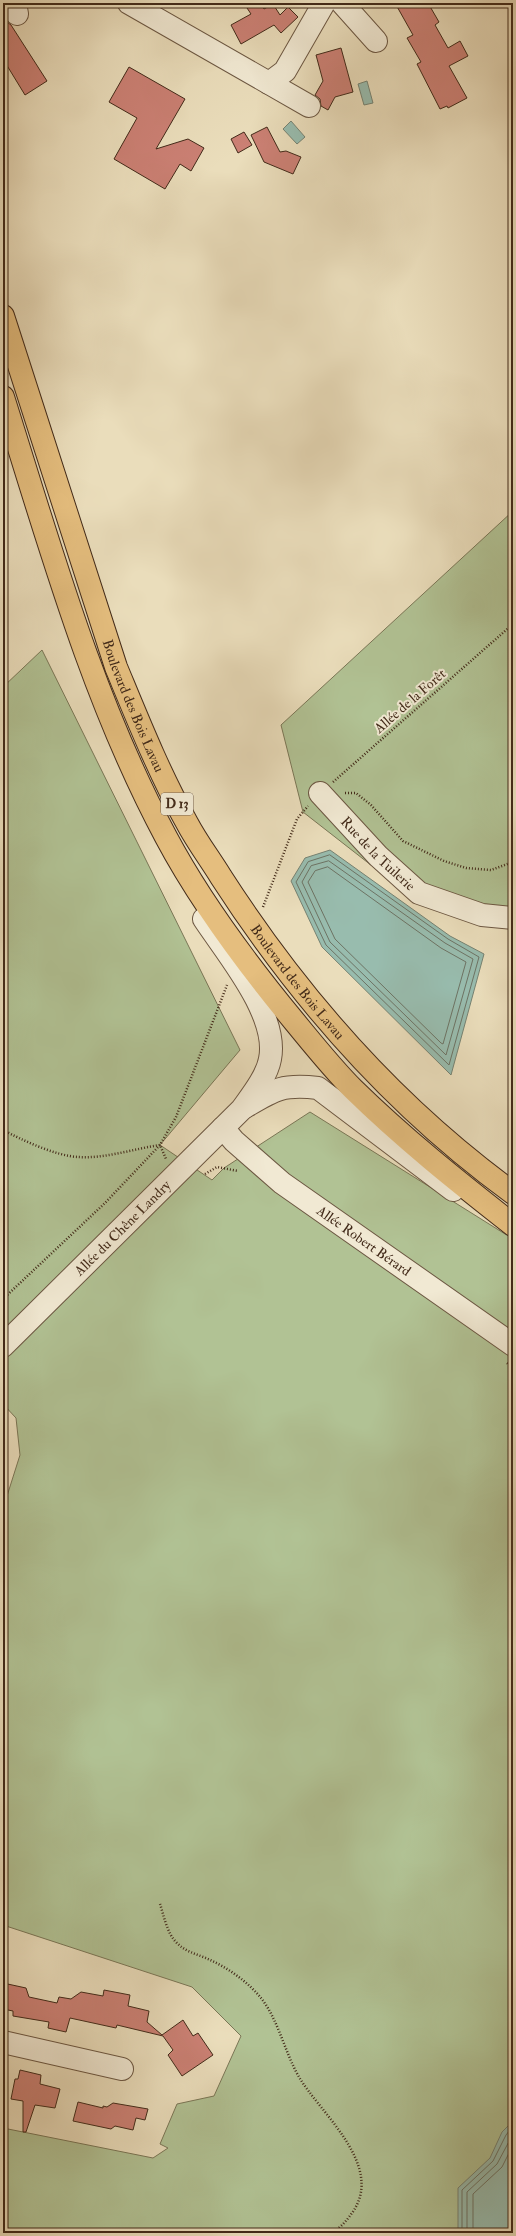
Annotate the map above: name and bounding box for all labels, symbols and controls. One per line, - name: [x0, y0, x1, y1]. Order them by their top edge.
- street label: Boulevard des Bois Lavau: [99, 637, 168, 775]
- street label: Allée de la Forêt: [370, 665, 450, 737]
- road number: D 13: [161, 793, 193, 815]
- street label: Rue de la Tuilerie: [337, 813, 419, 894]
- street label: Boulevard des Bois Lavau: [247, 921, 348, 1043]
- street label: Allée du Chêne Landry: [70, 1176, 175, 1280]
- street label: Allée Robert Bérard: [313, 1201, 414, 1279]

